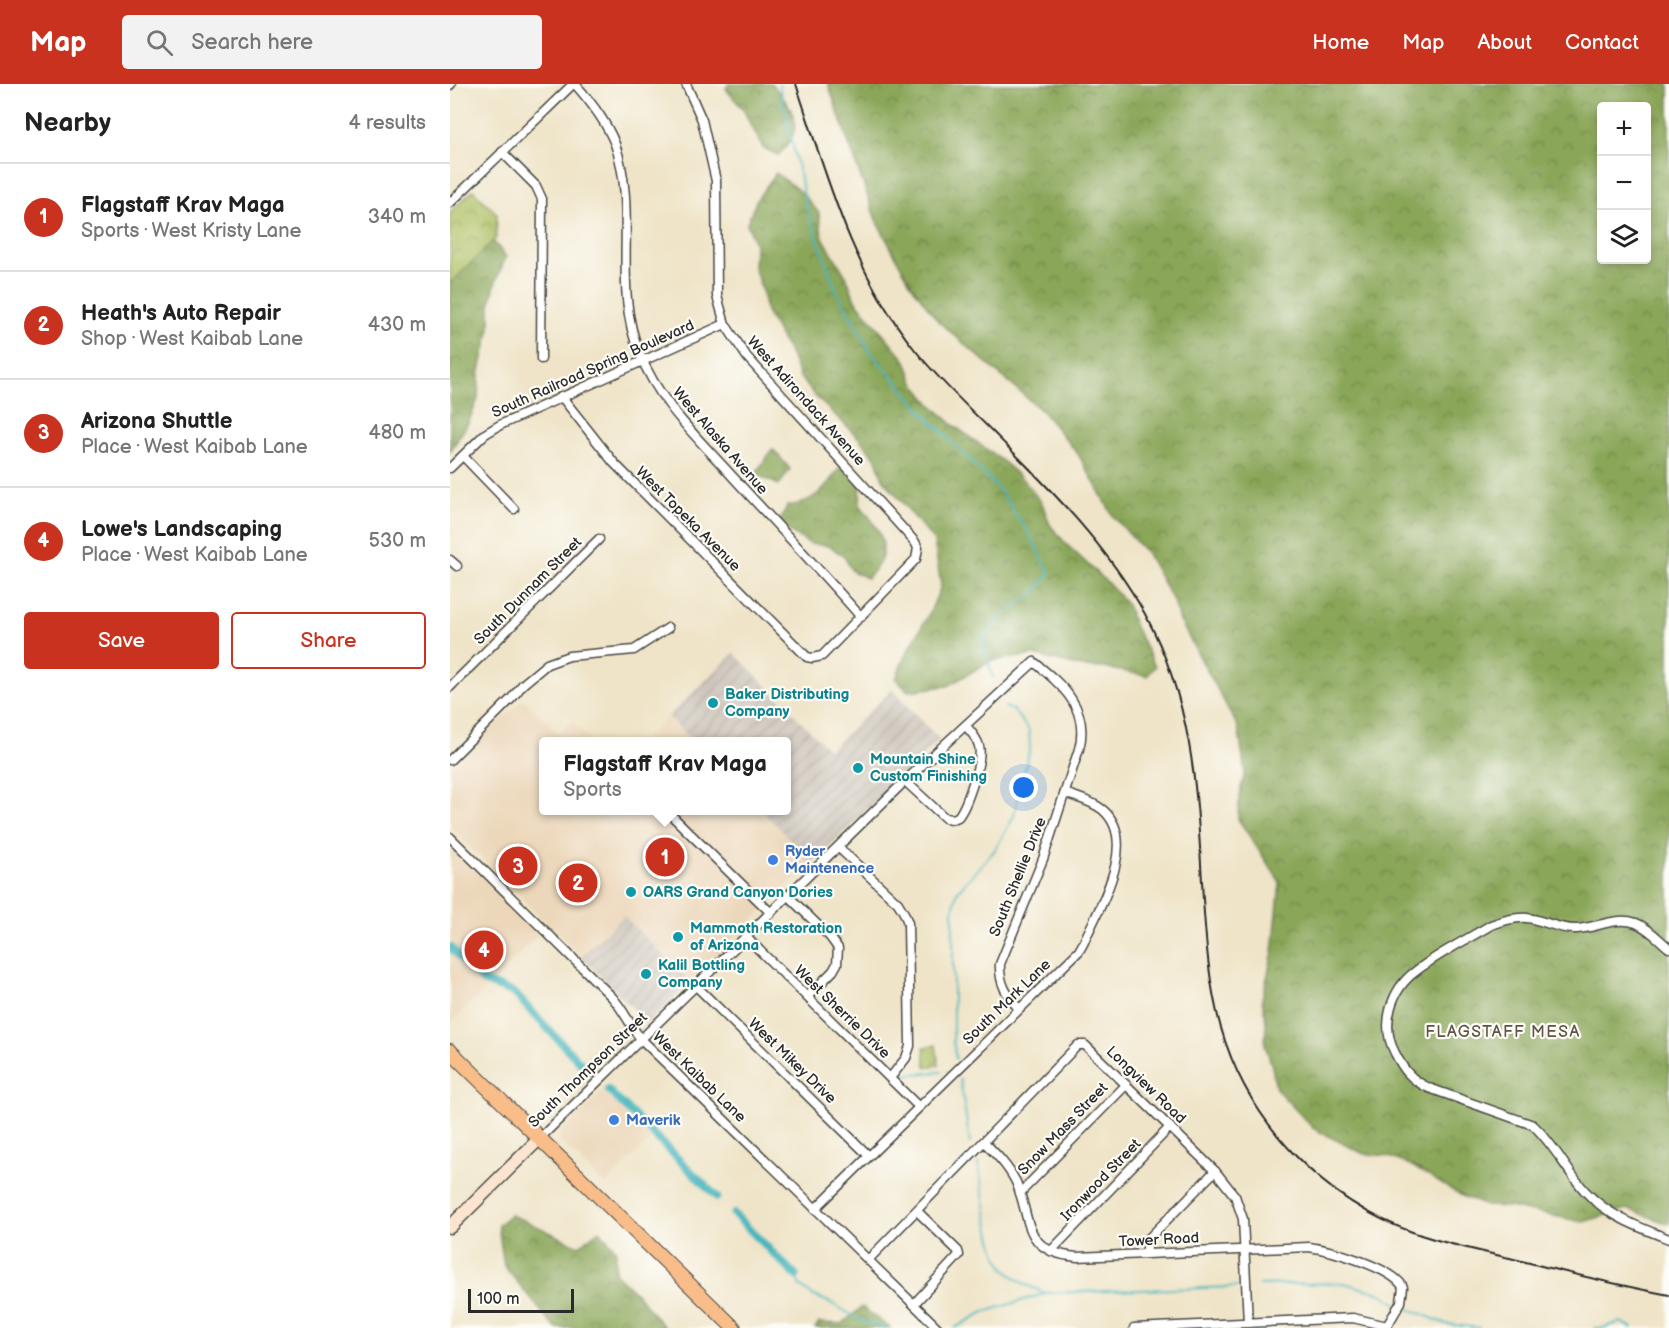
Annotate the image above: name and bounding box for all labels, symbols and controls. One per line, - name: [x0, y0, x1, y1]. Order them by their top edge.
- search box: [122, 15, 542, 69]
- text: Map: [30, 26, 86, 59]
- icon: search: [143, 26, 176, 59]
- text: Search here: [191, 29, 313, 56]
- text: Home: [1312, 30, 1369, 55]
- text: Map: [1402, 30, 1444, 55]
- text: About: [1477, 30, 1532, 55]
- text: Contact: [1565, 30, 1639, 55]
- map controls: [1597, 102, 1651, 264]
- button: +: [1597, 102, 1651, 156]
- text: Nearby: [24, 108, 111, 139]
- text: 4 results: [348, 111, 426, 135]
- button: −: [1597, 156, 1651, 210]
- text: Flagstaff Krav Maga: [81, 192, 285, 219]
- text: 1: [39, 205, 48, 229]
- text: 340 m: [368, 205, 426, 229]
- button: layers: [1597, 210, 1651, 264]
- text: Sports · West Kristy Lane: [81, 219, 301, 243]
- text: Heath's Auto Repair: [81, 300, 281, 327]
- text: 2: [38, 313, 49, 337]
- text: 430 m: [368, 313, 426, 337]
- street label: South Railroad Spring Boulevard: [489, 316, 697, 422]
- text: Shop · West Kaibab Lane: [81, 327, 303, 351]
- street label: West Adirondack Avenue: [743, 332, 869, 470]
- street label: West Alaska Avenue: [668, 383, 772, 499]
- text: Arizona Shuttle: [81, 408, 232, 435]
- text: 3: [38, 421, 49, 445]
- text: 480 m: [368, 421, 426, 445]
- text: Place · West Kaibab Lane: [81, 435, 308, 459]
- street label: West Topeka Avenue: [631, 462, 745, 576]
- text: Lowe's Landscaping: [81, 516, 282, 543]
- text: 4: [38, 529, 49, 553]
- text: 530 m: [369, 529, 426, 553]
- street label: South Dunnam Street: [470, 533, 586, 649]
- text: Place · West Kaibab Lane: [81, 543, 308, 567]
- button: Save: [24, 612, 219, 669]
- button: Share: [231, 612, 426, 669]
- place label: Baker Distributing Company: [725, 685, 849, 721]
- marker: Baker Distributing Company: [706, 696, 720, 710]
- popup: [539, 737, 791, 815]
- place label: Mountain Shine Custom Finishing: [870, 750, 987, 786]
- text: Flagstaff Krav Maga: [563, 751, 767, 778]
- marker: Mountain Shine Custom Finishing: [851, 761, 865, 775]
- your location: [1009, 773, 1038, 802]
- text: Sports: [563, 778, 622, 802]
- street label: South Shellie Drive: [985, 814, 1051, 940]
- pin: 1: [646, 834, 684, 880]
- place label: Ryder Maintenence: [785, 842, 875, 878]
- pin: 3: [498, 844, 538, 888]
- marker: Ryder Maintenence: [766, 853, 780, 867]
- pin: 2: [558, 860, 598, 906]
- place label: OARS Grand Canyon Dories: [643, 883, 833, 902]
- marker: OARS Grand Canyon Dories: [624, 885, 638, 899]
- place label: Mammoth Restoration of Arizona: [690, 919, 842, 955]
- pin: 4: [465, 928, 504, 972]
- marker: Mammoth Restoration of Arizona: [671, 930, 685, 944]
- street label: South Mark Lane: [959, 955, 1055, 1049]
- place label: Kalil Bottling Company: [658, 956, 745, 992]
- street label: West Sherrie Drive: [790, 961, 894, 1063]
- marker: Kalil Bottling Company: [639, 967, 653, 981]
- street label: South Thompson Street: [525, 1008, 652, 1132]
- street label: West Mikey Drive: [744, 1014, 840, 1108]
- district label: FLAGSTAFF MESA: [1425, 1023, 1581, 1042]
- street label: West Kaibab Lane: [648, 1028, 750, 1127]
- street label: Longview Road: [1102, 1042, 1190, 1128]
- street label: Snow Mass Street: [1014, 1078, 1112, 1179]
- place label: Maverik: [626, 1111, 681, 1130]
- marker: Maverik: [607, 1113, 621, 1127]
- street label: Ironwood Street: [1057, 1135, 1145, 1225]
- street label: Tower Road: [1118, 1228, 1200, 1252]
- scale bar: [468, 1286, 574, 1314]
- text: 100 m: [477, 1290, 520, 1309]

